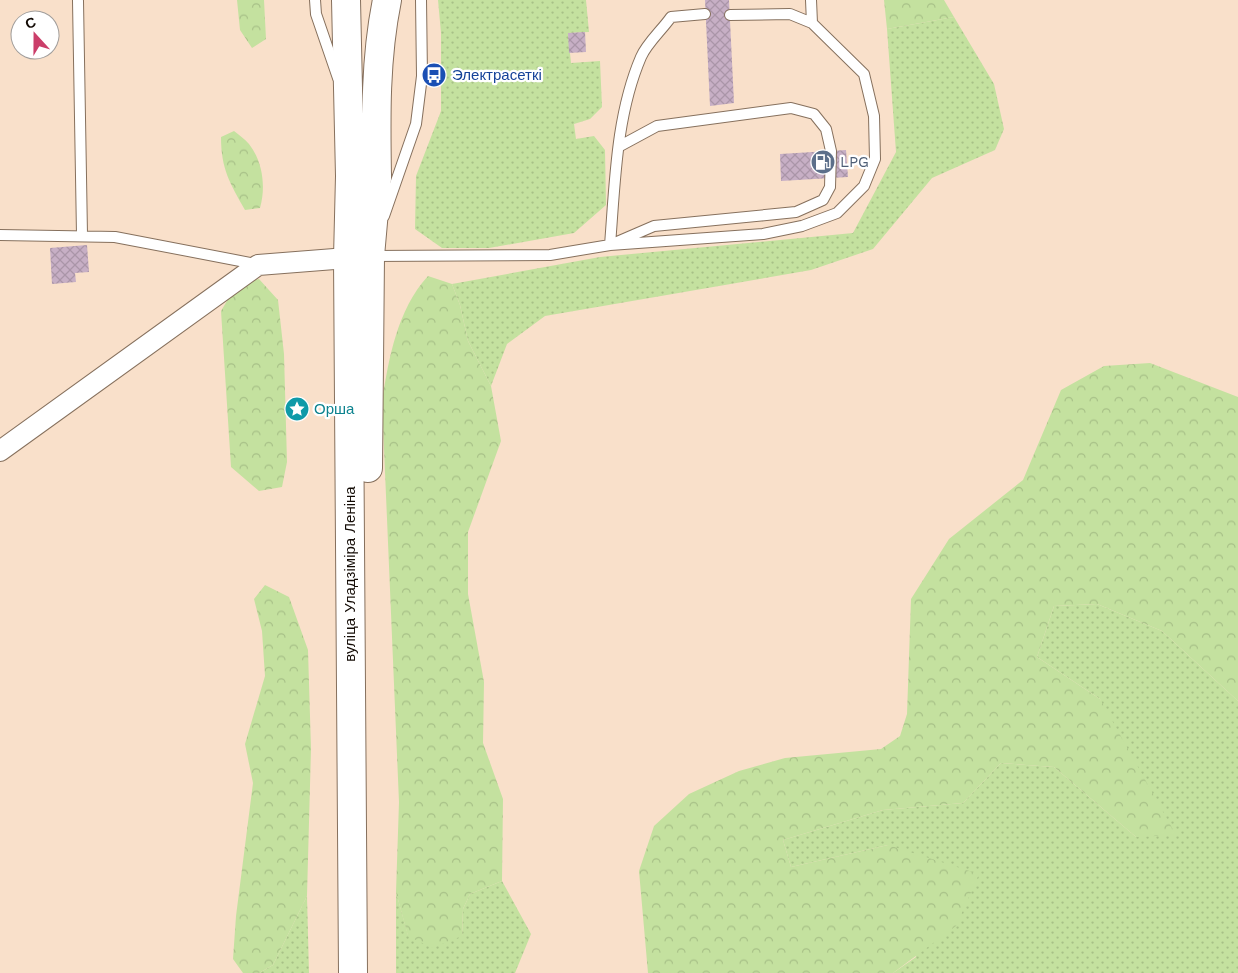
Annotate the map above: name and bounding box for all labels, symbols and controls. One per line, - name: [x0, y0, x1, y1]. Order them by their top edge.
- north arrow: [10, 10, 60, 60]
- text: С: [23, 14, 38, 32]
- bus stop icon: Электрасеткі: [421, 62, 447, 88]
- place label: Электрасеткі: [452, 66, 542, 84]
- fuel station icon: LPG: [810, 149, 836, 175]
- place label: LPG: [840, 153, 869, 171]
- place icon: Орша: [284, 396, 310, 422]
- place label: Орша: [314, 400, 355, 418]
- street label: вуліца Уладзіміра Леніна: [341, 486, 359, 662]

